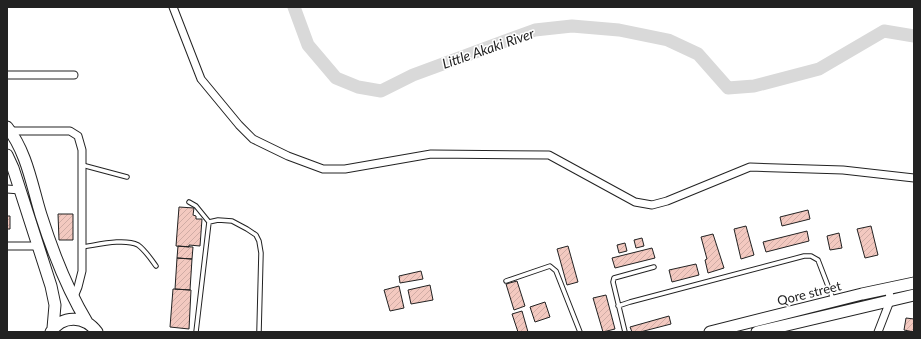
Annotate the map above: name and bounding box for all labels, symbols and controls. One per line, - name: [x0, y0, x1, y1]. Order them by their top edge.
- water label: Little Akaki River: [440, 24, 537, 72]
- street label: Qore street: [775, 277, 843, 309]

